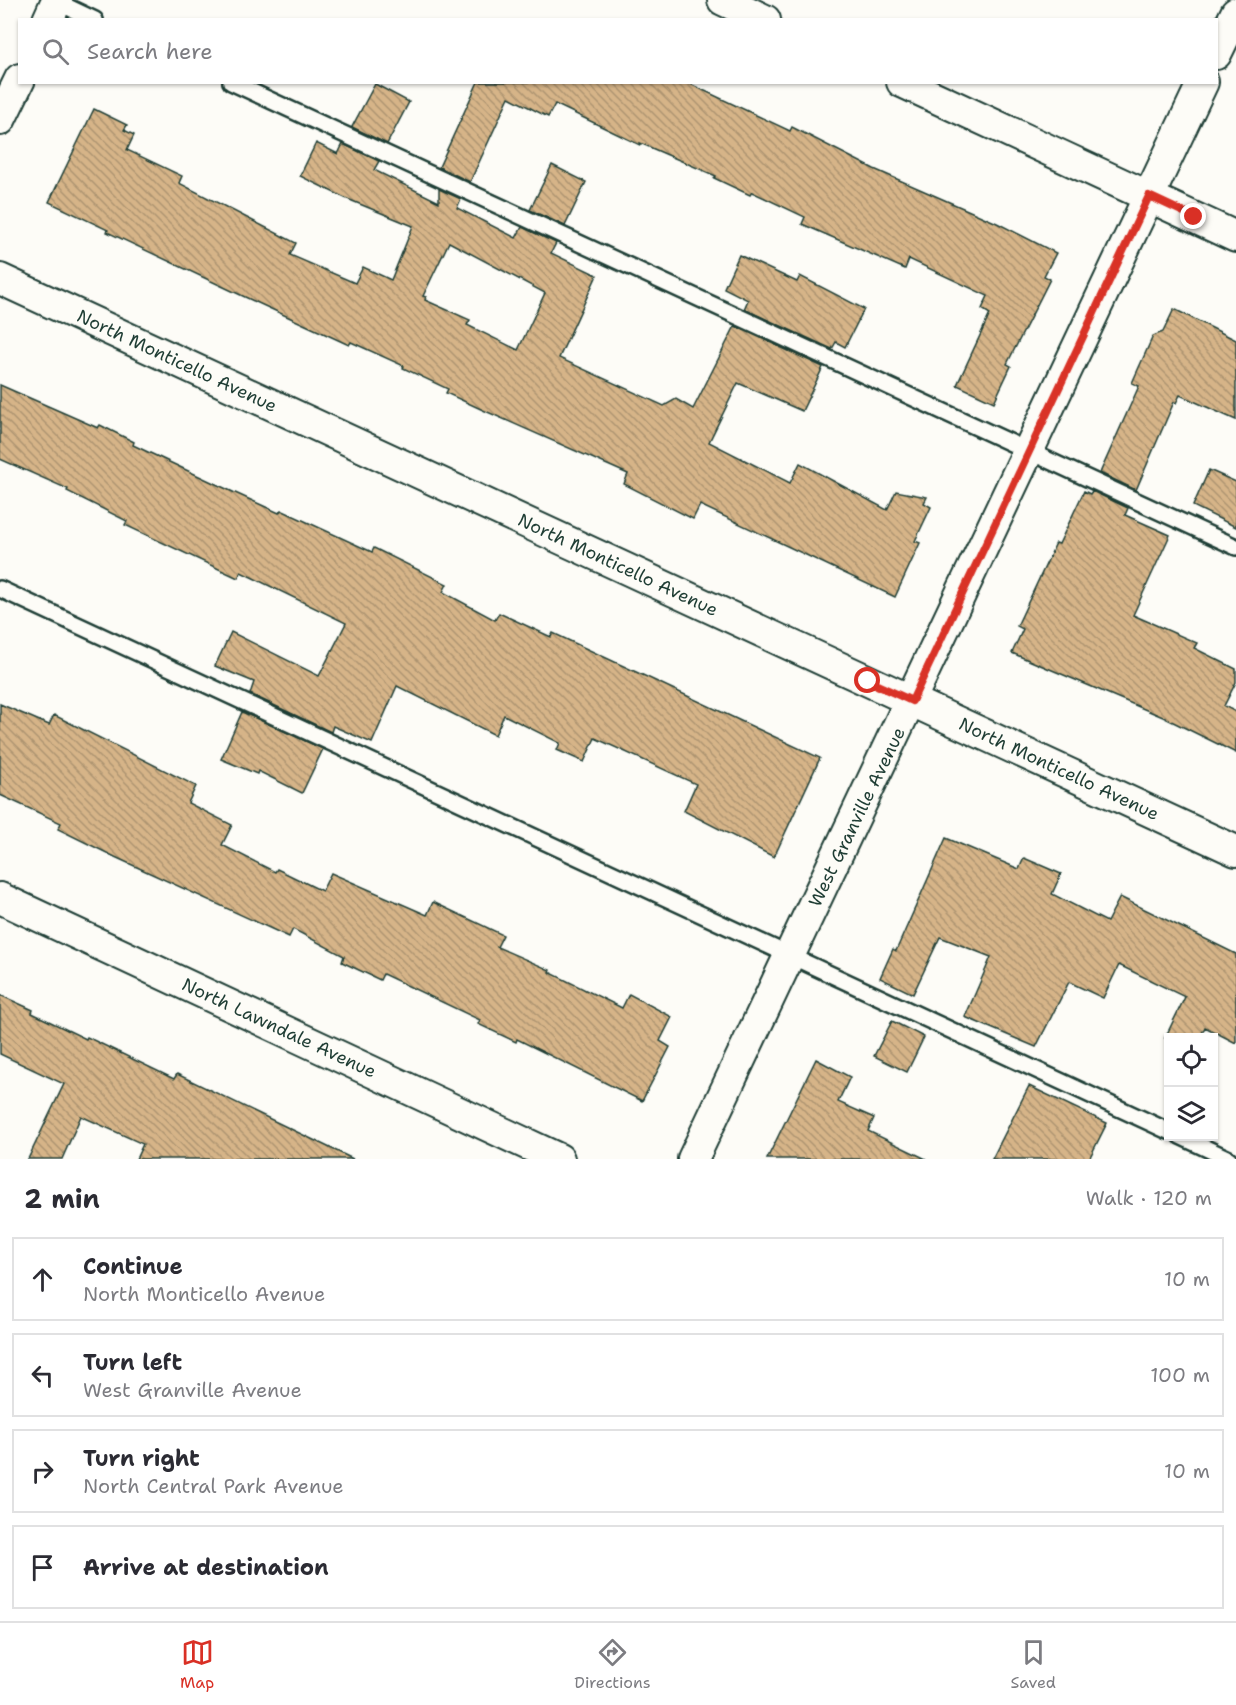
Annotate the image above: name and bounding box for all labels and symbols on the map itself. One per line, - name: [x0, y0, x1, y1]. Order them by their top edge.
- route end: [1180, 203, 1206, 229]
- street label: North Monticello Avenue: [73, 304, 281, 418]
- street label: North Monticello Avenue: [514, 508, 722, 622]
- route start: [854, 667, 880, 693]
- street label: North Monticello Avenue: [955, 712, 1163, 826]
- street label: West Granville Avenue: [803, 723, 911, 911]
- street label: North Lawndale Avenue: [178, 972, 380, 1084]

